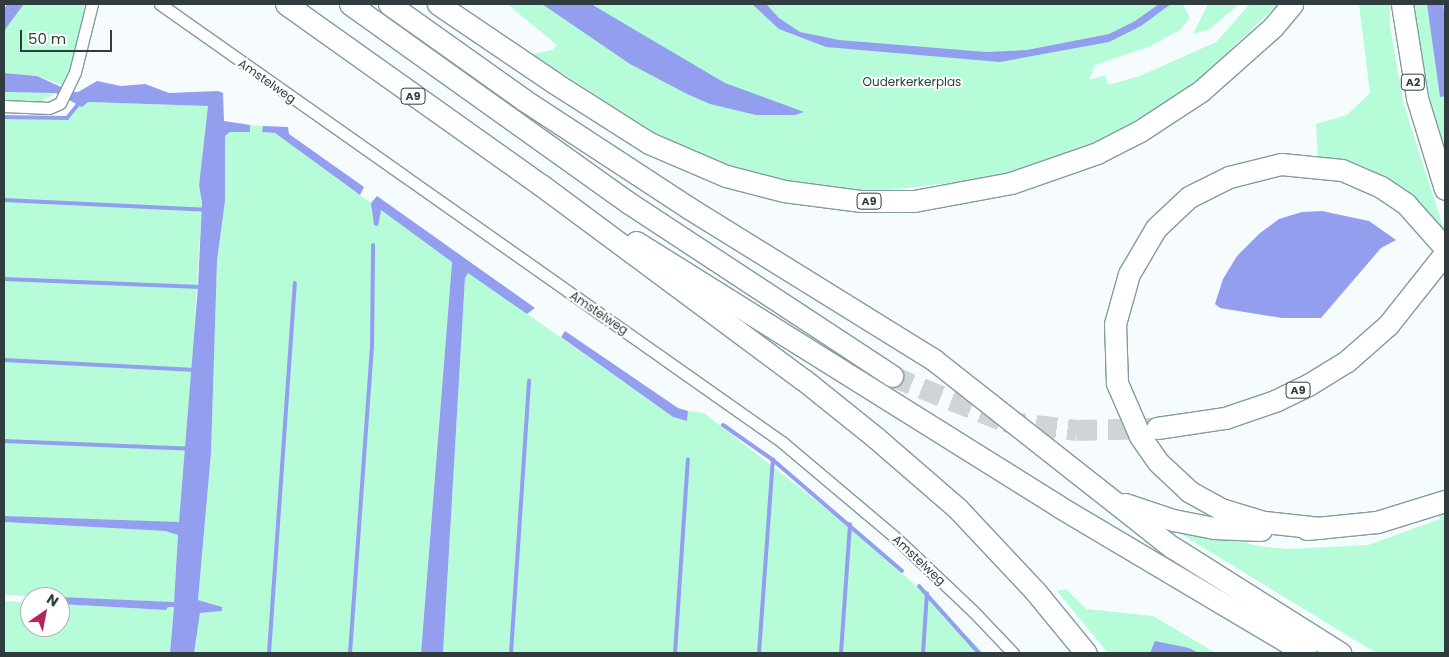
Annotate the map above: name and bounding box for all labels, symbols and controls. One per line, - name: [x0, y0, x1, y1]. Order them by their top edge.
- scale bar: [22, 20, 115, 52]
- text: 50 m: [28, 28, 66, 49]
- street label: Amstelweg: [235, 56, 299, 106]
- road number: A2: [1400, 74, 1426, 90]
- park label: Ouderkerkerplas: [863, 75, 961, 89]
- road number: A9: [400, 88, 426, 104]
- road number: A9: [856, 192, 882, 210]
- street label: Amstelweg: [567, 288, 631, 338]
- road number: A9: [1286, 382, 1310, 398]
- street label: Amstelweg: [890, 532, 948, 588]
- north arrow: [20, 587, 70, 637]
- text: N: [43, 589, 62, 612]

